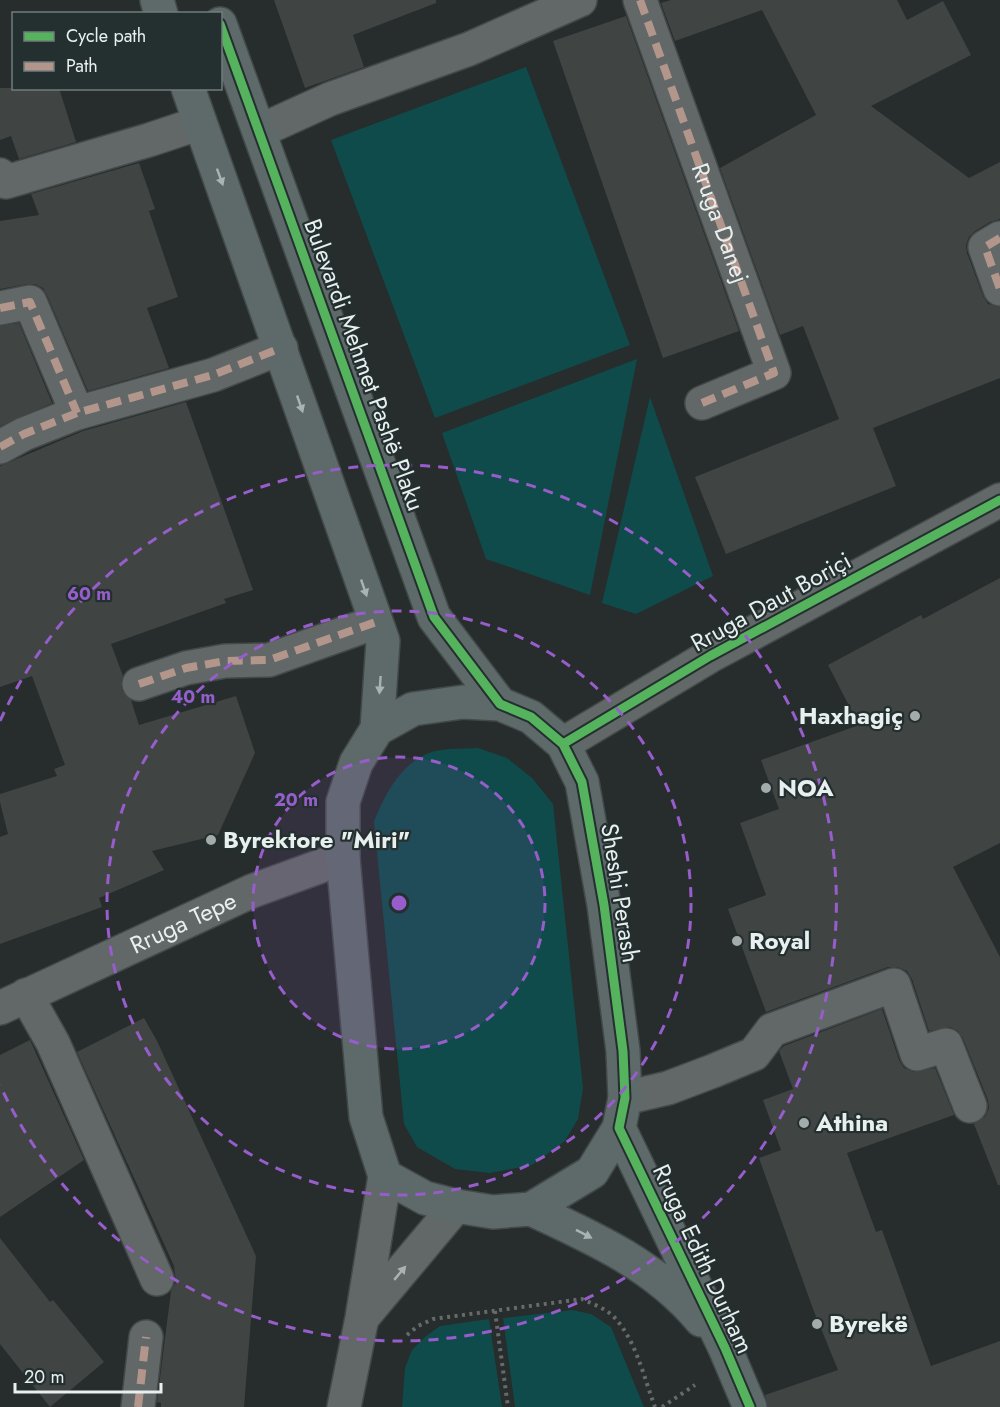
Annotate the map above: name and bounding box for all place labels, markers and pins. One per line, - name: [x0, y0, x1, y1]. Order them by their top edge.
- place label: Haxhagiç: [799, 698, 903, 733]
- marker: Haxhagiç: [908, 709, 922, 723]
- place label: NOA: [778, 770, 834, 805]
- marker: NOA: [759, 781, 773, 795]
- place label: Byrektore "Miri": [223, 822, 410, 857]
- marker: Byrektore "Miri": [204, 833, 218, 847]
- centre of rings: [389, 893, 409, 913]
- place label: Royal: [749, 923, 810, 958]
- marker: Royal: [730, 934, 744, 948]
- place label: Athina: [815, 1105, 888, 1140]
- marker: Athina: [797, 1116, 811, 1130]
- place label: Byrekë: [829, 1306, 908, 1341]
- marker: Byrekë: [810, 1317, 824, 1331]

